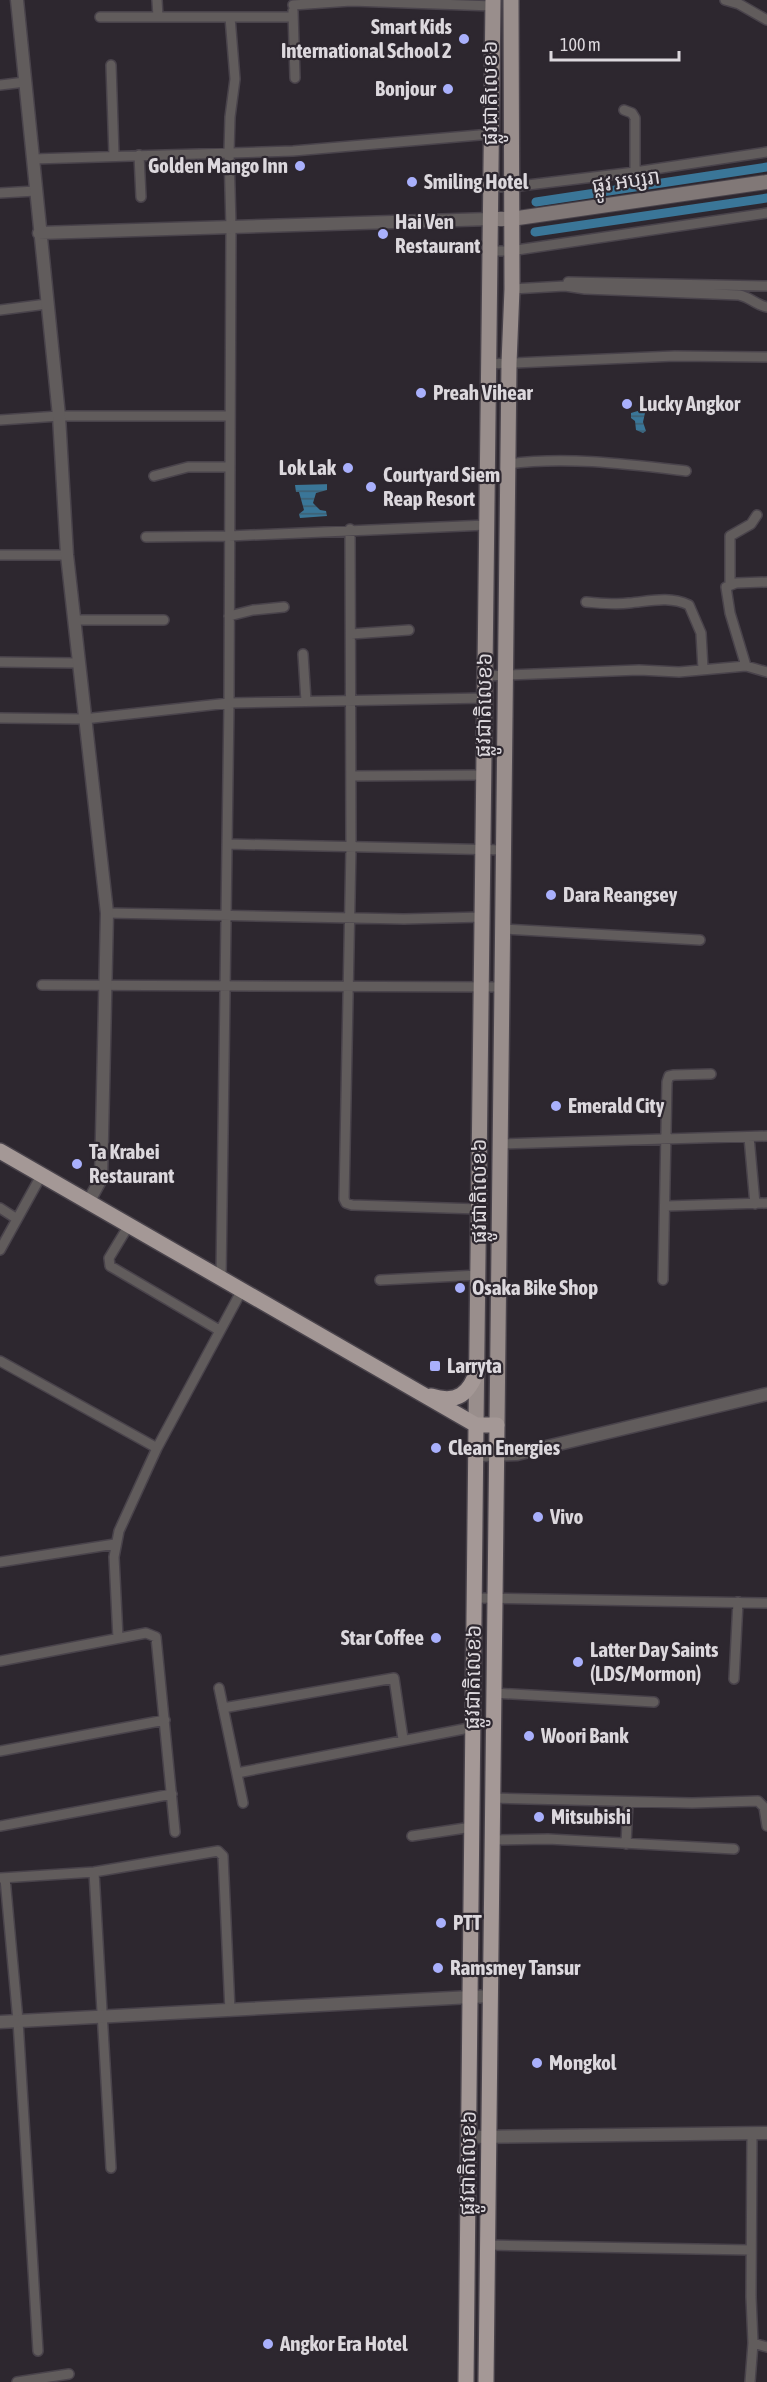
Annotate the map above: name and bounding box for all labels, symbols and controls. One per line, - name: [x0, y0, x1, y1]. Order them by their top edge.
- place label: Smart Kids International School 2: [281, 14, 453, 62]
- scale bar: [551, 24, 678, 62]
- marker: Smart Kids International School 2: [457, 32, 471, 46]
- text: 100 m: [560, 34, 601, 55]
- street label: ផ្លូវជាតិលេខ៦: [477, 40, 509, 146]
- place label: Bonjour: [375, 76, 437, 100]
- marker: Bonjour: [441, 82, 455, 96]
- place label: Golden Mango Inn: [148, 153, 288, 177]
- marker: Golden Mango Inn: [293, 159, 307, 173]
- street label: ផ្លូវ អប្សរា: [590, 163, 663, 205]
- place label: Smiling Hotel: [424, 169, 529, 193]
- marker: Smiling Hotel: [405, 175, 419, 189]
- place label: Hai Ven Restaurant: [395, 209, 480, 257]
- marker: Hai Ven Restaurant: [376, 227, 390, 241]
- place label: Preah Vihear: [433, 380, 533, 404]
- marker: Preah Vihear: [414, 386, 428, 400]
- place label: Lucky Angkor: [639, 391, 741, 415]
- marker: Lucky Angkor: [620, 397, 634, 411]
- place label: Lok Lak: [279, 455, 337, 479]
- marker: Lok Lak: [341, 461, 355, 475]
- place label: Courtyard Siem Reap Resort: [383, 462, 500, 510]
- marker: Courtyard Siem Reap Resort: [364, 480, 378, 494]
- street label: ផ្លូវជាតិលេខ៦: [470, 652, 504, 758]
- place label: Dara Reangsey: [563, 882, 678, 906]
- marker: Dara Reangsey: [544, 888, 558, 902]
- place label: Emerald City: [568, 1093, 665, 1117]
- marker: Emerald City: [549, 1099, 563, 1113]
- street label: ផ្លូវជាតិលេខ៦: [466, 1138, 498, 1244]
- place label: Ta Krabei Restaurant: [89, 1139, 174, 1187]
- marker: Ta Krabei Restaurant: [70, 1157, 84, 1171]
- place label: Osaka Bike Shop: [472, 1275, 598, 1299]
- marker: Osaka Bike Shop: [453, 1281, 467, 1295]
- place label: Larryta: [447, 1353, 502, 1377]
- marker: Larryta: [428, 1359, 442, 1373]
- place label: Clean Energies: [448, 1435, 561, 1459]
- marker: Clean Energies: [429, 1441, 443, 1455]
- place label: Vivo: [549, 1504, 584, 1528]
- marker: Vivo: [531, 1510, 545, 1524]
- street label: ផ្លូវជាតិលេខ៦: [459, 1624, 493, 1730]
- place label: Star Coffee: [341, 1625, 424, 1649]
- marker: Star Coffee: [429, 1631, 443, 1645]
- place label: Latter Day Saints (LDS/Mormon): [590, 1637, 719, 1685]
- marker: Latter Day Saints (LDS/Mormon): [571, 1655, 585, 1669]
- place label: Woori Bank: [540, 1723, 629, 1747]
- marker: Woori Bank: [522, 1729, 536, 1743]
- place label: Mitsubishi: [551, 1804, 631, 1828]
- marker: Mitsubishi: [532, 1810, 546, 1824]
- place label: PTT: [453, 1910, 483, 1934]
- marker: PTT: [434, 1916, 448, 1930]
- place label: Ramsmey Tansur: [450, 1955, 581, 1979]
- marker: Ramsmey Tansur: [431, 1961, 445, 1975]
- place label: Mongkol: [549, 2050, 617, 2074]
- marker: Mongkol: [530, 2056, 544, 2070]
- street label: ផ្លូវជាតិលេខ៦: [454, 2110, 488, 2216]
- place label: Angkor Era Hotel: [279, 2331, 408, 2355]
- marker: Angkor Era Hotel: [261, 2337, 275, 2351]

